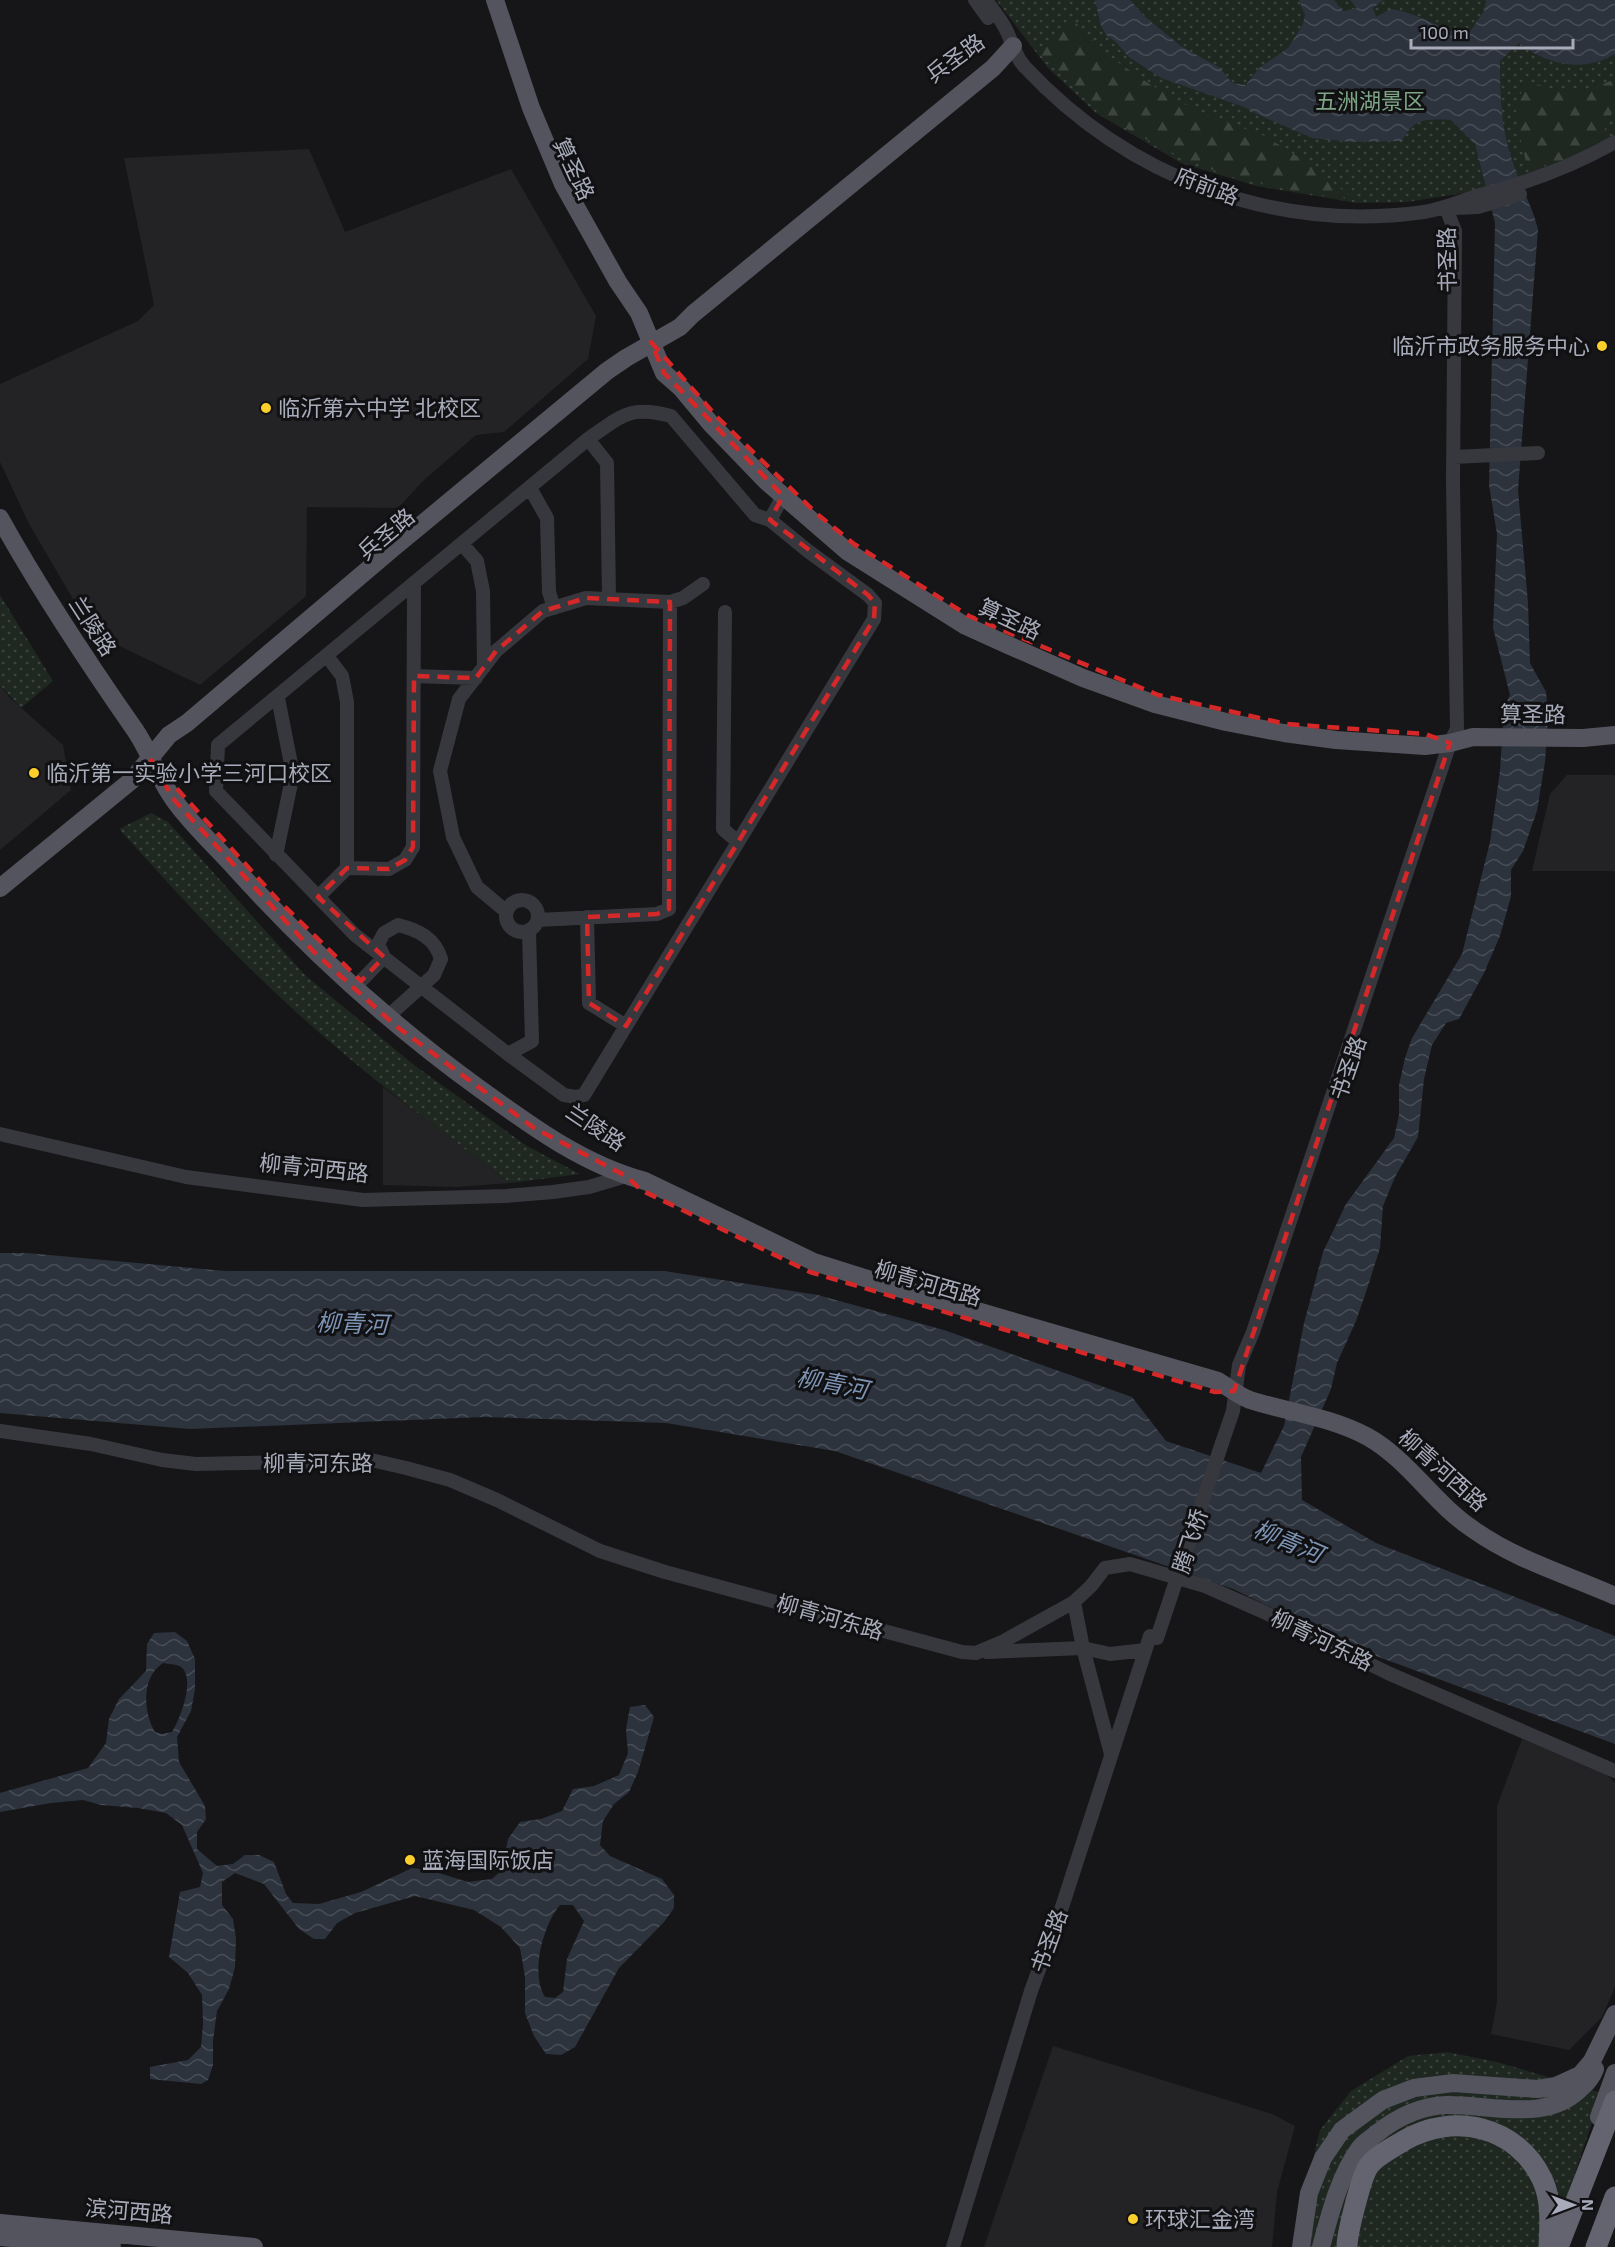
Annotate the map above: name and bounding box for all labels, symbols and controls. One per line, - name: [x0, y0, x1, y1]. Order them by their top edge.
- scale bar: [1411, 12, 1573, 50]
- text: 100 m: [1420, 21, 1469, 43]
- street label: 兵圣路: [920, 27, 989, 87]
- park label: 五洲湖景区: [1315, 87, 1425, 113]
- street label: 算圣路: [549, 133, 601, 204]
- street label: 府前路: [1172, 161, 1243, 209]
- street label: 书圣路: [1432, 227, 1460, 293]
- place label: 临沂市政务服务中心: [1392, 332, 1590, 358]
- marker: 临沂市政务服务中心: [1595, 339, 1609, 353]
- place label: 临沂第六中学 北校区: [278, 394, 481, 420]
- marker: 临沂第六中学 北校区: [259, 401, 273, 415]
- street label: 兵圣路: [352, 502, 419, 564]
- street label: 兰陵路: [65, 591, 123, 660]
- street label: 算圣路: [975, 592, 1046, 644]
- street label: 算圣路: [1500, 699, 1566, 727]
- place label: 临沂第一实验小学三河口校区: [46, 759, 332, 785]
- marker: 临沂第一实验小学三河口校区: [27, 766, 41, 780]
- street label: 书圣路: [1324, 1032, 1370, 1103]
- street label: 兰陵路: [562, 1097, 631, 1155]
- street label: 柳青河西路: [258, 1148, 370, 1186]
- street label: 柳青河西路: [872, 1254, 985, 1310]
- water label: 柳青河: [316, 1307, 393, 1338]
- water label: 柳青河: [794, 1361, 874, 1404]
- street label: 柳青河西路: [1394, 1423, 1493, 1516]
- street label: 柳青河东路: [263, 1449, 373, 1475]
- street label: 腾飞桥: [1166, 1505, 1212, 1576]
- water label: 柳青河: [1250, 1513, 1331, 1570]
- street label: 柳青河东路: [774, 1588, 887, 1644]
- street label: 柳青河东路: [1267, 1603, 1378, 1675]
- place label: 蓝海国际饭店: [422, 1846, 554, 1872]
- marker: 蓝海国际饭店: [403, 1853, 417, 1867]
- street label: 书圣路: [1025, 1905, 1072, 1976]
- north arrow: [1543, 2175, 1603, 2235]
- street label: 滨河西路: [84, 2193, 174, 2227]
- text: N: [1579, 2199, 1598, 2211]
- place label: 环球汇金湾: [1145, 2205, 1255, 2231]
- marker: 环球汇金湾: [1126, 2212, 1140, 2226]

